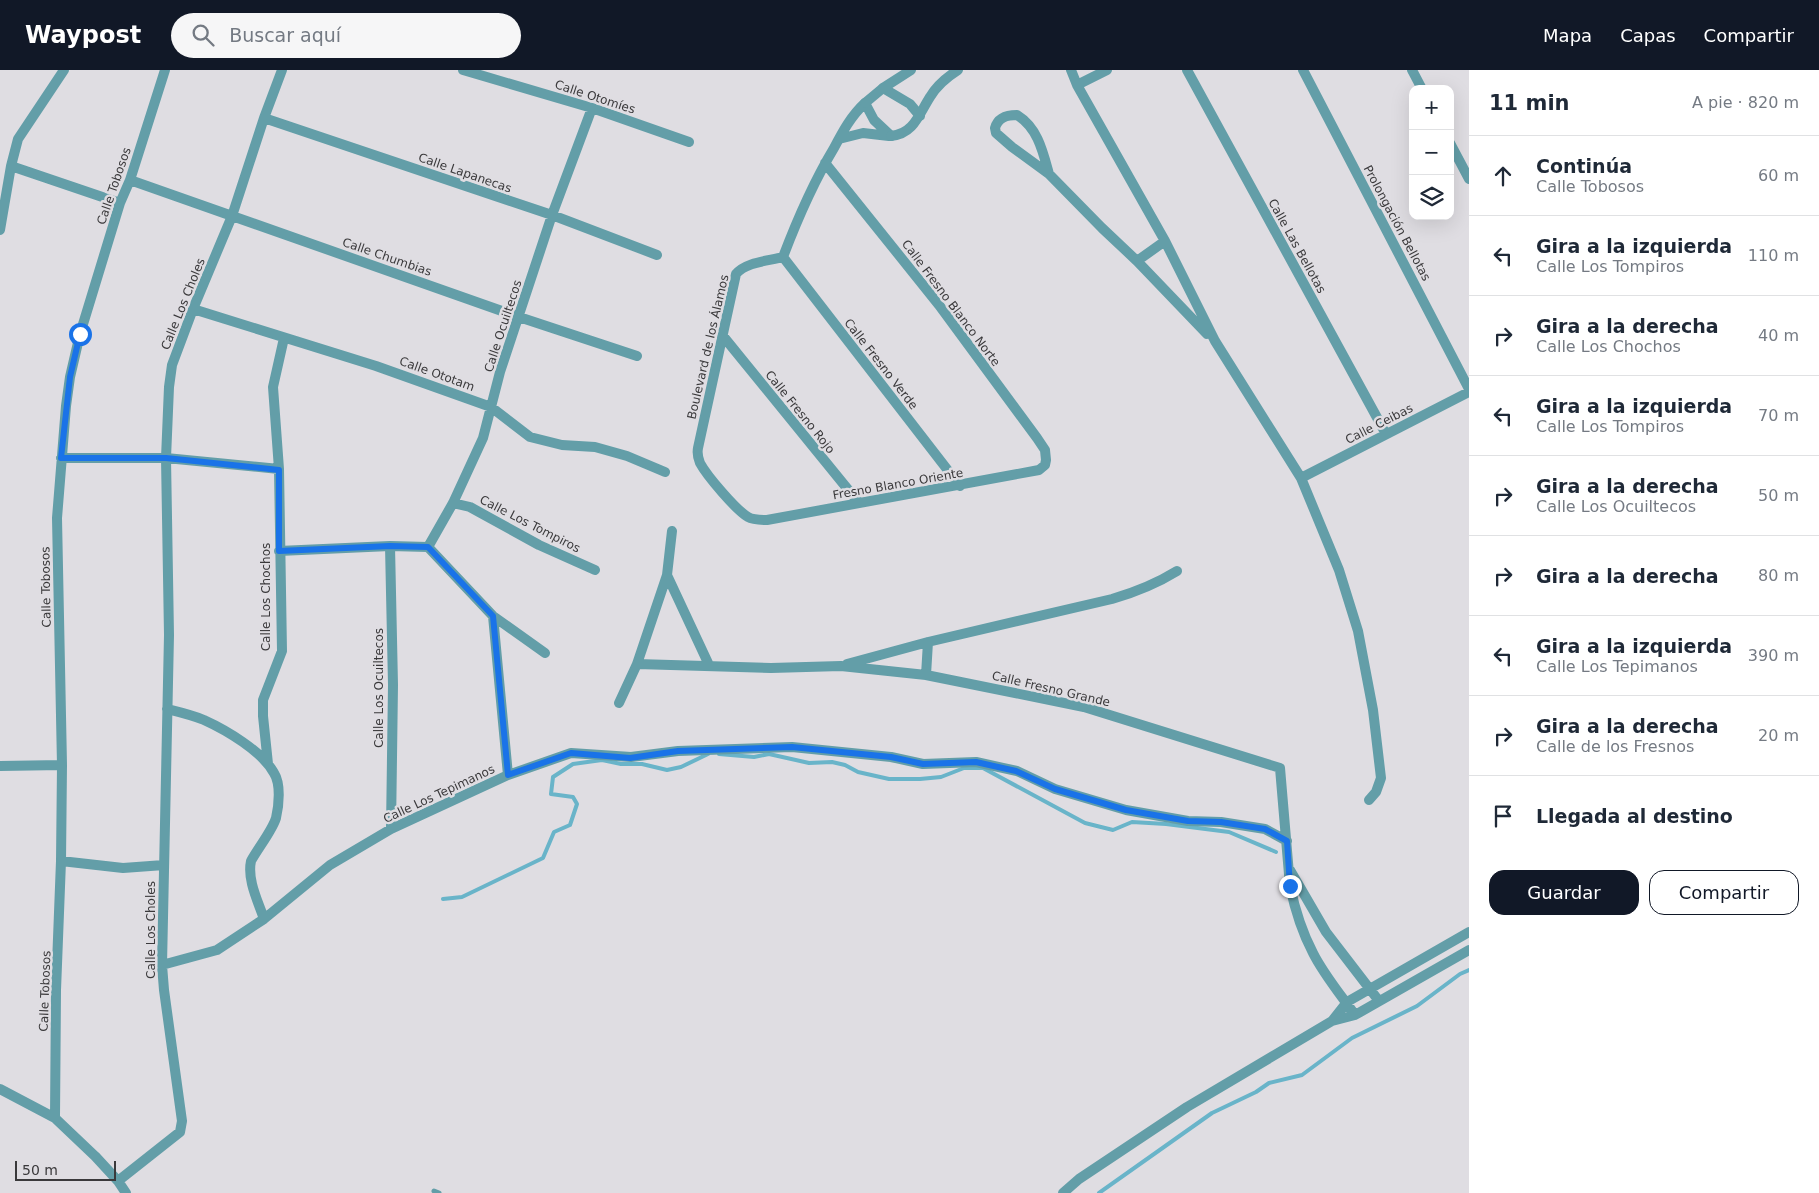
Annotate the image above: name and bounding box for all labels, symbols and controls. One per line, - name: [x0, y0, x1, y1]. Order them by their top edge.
- search box: [171, 13, 521, 58]
- text: Waypost: [25, 21, 141, 49]
- icon: search: [189, 21, 217, 49]
- text: Buscar aquí: [229, 24, 341, 46]
- text: Mapa: [1543, 25, 1592, 46]
- text: Capas: [1620, 25, 1676, 46]
- text: Compartir: [1704, 25, 1794, 46]
- street label: Calle Otomíes: [553, 77, 637, 117]
- map controls: [1409, 85, 1454, 220]
- button: +: [1409, 85, 1454, 130]
- text: 11 min: [1489, 91, 1570, 115]
- text: A pie · 820 m: [1692, 93, 1799, 112]
- button: −: [1409, 130, 1454, 175]
- street label: Calle Tobosos: [94, 145, 134, 227]
- street label: Calle Lapanecas: [416, 150, 514, 196]
- text: Continúa: [1536, 155, 1632, 177]
- icon: ahead: [1489, 162, 1517, 190]
- street label: Prolongación Bellotas: [1361, 163, 1433, 283]
- text: 60 m: [1758, 166, 1799, 185]
- button: layers: [1409, 175, 1454, 220]
- text: Calle Tobosos: [1536, 177, 1644, 196]
- street label: Calle Las Bellotas: [1265, 196, 1329, 296]
- street label: Calle Chumbias: [341, 235, 433, 279]
- text: Gira a la izquierda: [1536, 235, 1732, 257]
- street label: Calle Fresno Blanco Norte: [899, 237, 1003, 369]
- icon: left: [1489, 242, 1517, 270]
- text: 110 m: [1748, 246, 1799, 265]
- street label: Calle Los Choles: [158, 256, 208, 352]
- text: Calle Los Tompiros: [1536, 257, 1684, 276]
- street label: Boulevard de los Álamos: [684, 273, 731, 421]
- street label: Calle Ocuiltecos: [481, 278, 525, 374]
- text: Gira a la derecha: [1536, 315, 1719, 337]
- street label: Calle Fresno Verde: [841, 316, 921, 412]
- icon: right: [1489, 322, 1517, 350]
- route start: [69, 323, 92, 346]
- text: 40 m: [1758, 326, 1799, 345]
- text: Calle Los Chochos: [1536, 337, 1681, 356]
- street label: Calle Ototam: [398, 354, 476, 394]
- street label: Calle Fresno Rojo: [762, 368, 838, 456]
- text: Gira a la izquierda: [1536, 395, 1732, 417]
- street label: Calle Ceibas: [1343, 401, 1415, 447]
- icon: left: [1489, 402, 1517, 430]
- text: 70 m: [1758, 406, 1799, 425]
- text: Calle Los Tompiros: [1536, 417, 1684, 436]
- street label: Fresno Blanco Oriente: [832, 466, 964, 502]
- text: Gira a la derecha: [1536, 475, 1719, 497]
- icon: right: [1489, 482, 1517, 510]
- text: 50 m: [1758, 486, 1799, 505]
- street label: Calle Los Tompiros: [477, 493, 583, 555]
- text: Calle Los Ocuiltecos: [1536, 497, 1696, 516]
- street label: Calle Los Chochos: [259, 543, 273, 651]
- street label: Calle Tobosos: [38, 546, 54, 628]
- icon: right: [1489, 562, 1517, 590]
- text: Gira a la derecha: [1536, 565, 1719, 587]
- text: 80 m: [1758, 566, 1799, 585]
- street label: Calle Los Ocuiltecos: [372, 628, 386, 748]
- text: Gira a la izquierda: [1536, 635, 1732, 657]
- icon: left: [1489, 642, 1517, 670]
- text: 390 m: [1748, 646, 1799, 665]
- text: Calle Los Tepimanos: [1536, 657, 1698, 676]
- street label: Calle Fresno Grande: [991, 669, 1111, 709]
- text: Gira a la derecha: [1536, 715, 1719, 737]
- icon: right: [1489, 722, 1517, 750]
- text: 20 m: [1758, 726, 1799, 745]
- text: Calle de los Fresnos: [1536, 737, 1694, 756]
- street label: Calle Los Tepimanos: [381, 762, 497, 826]
- icon: arrive: [1489, 802, 1517, 830]
- text: Llegada al destino: [1536, 805, 1733, 827]
- button: Guardar: [1489, 870, 1639, 915]
- button: Compartir: [1649, 870, 1799, 915]
- route end: [1279, 875, 1302, 898]
- street label: Calle Los Choles: [144, 881, 158, 979]
- street label: Calle Tobosos: [37, 950, 53, 1032]
- scale bar: [15, 1158, 116, 1181]
- text: 50 m: [22, 1162, 58, 1178]

